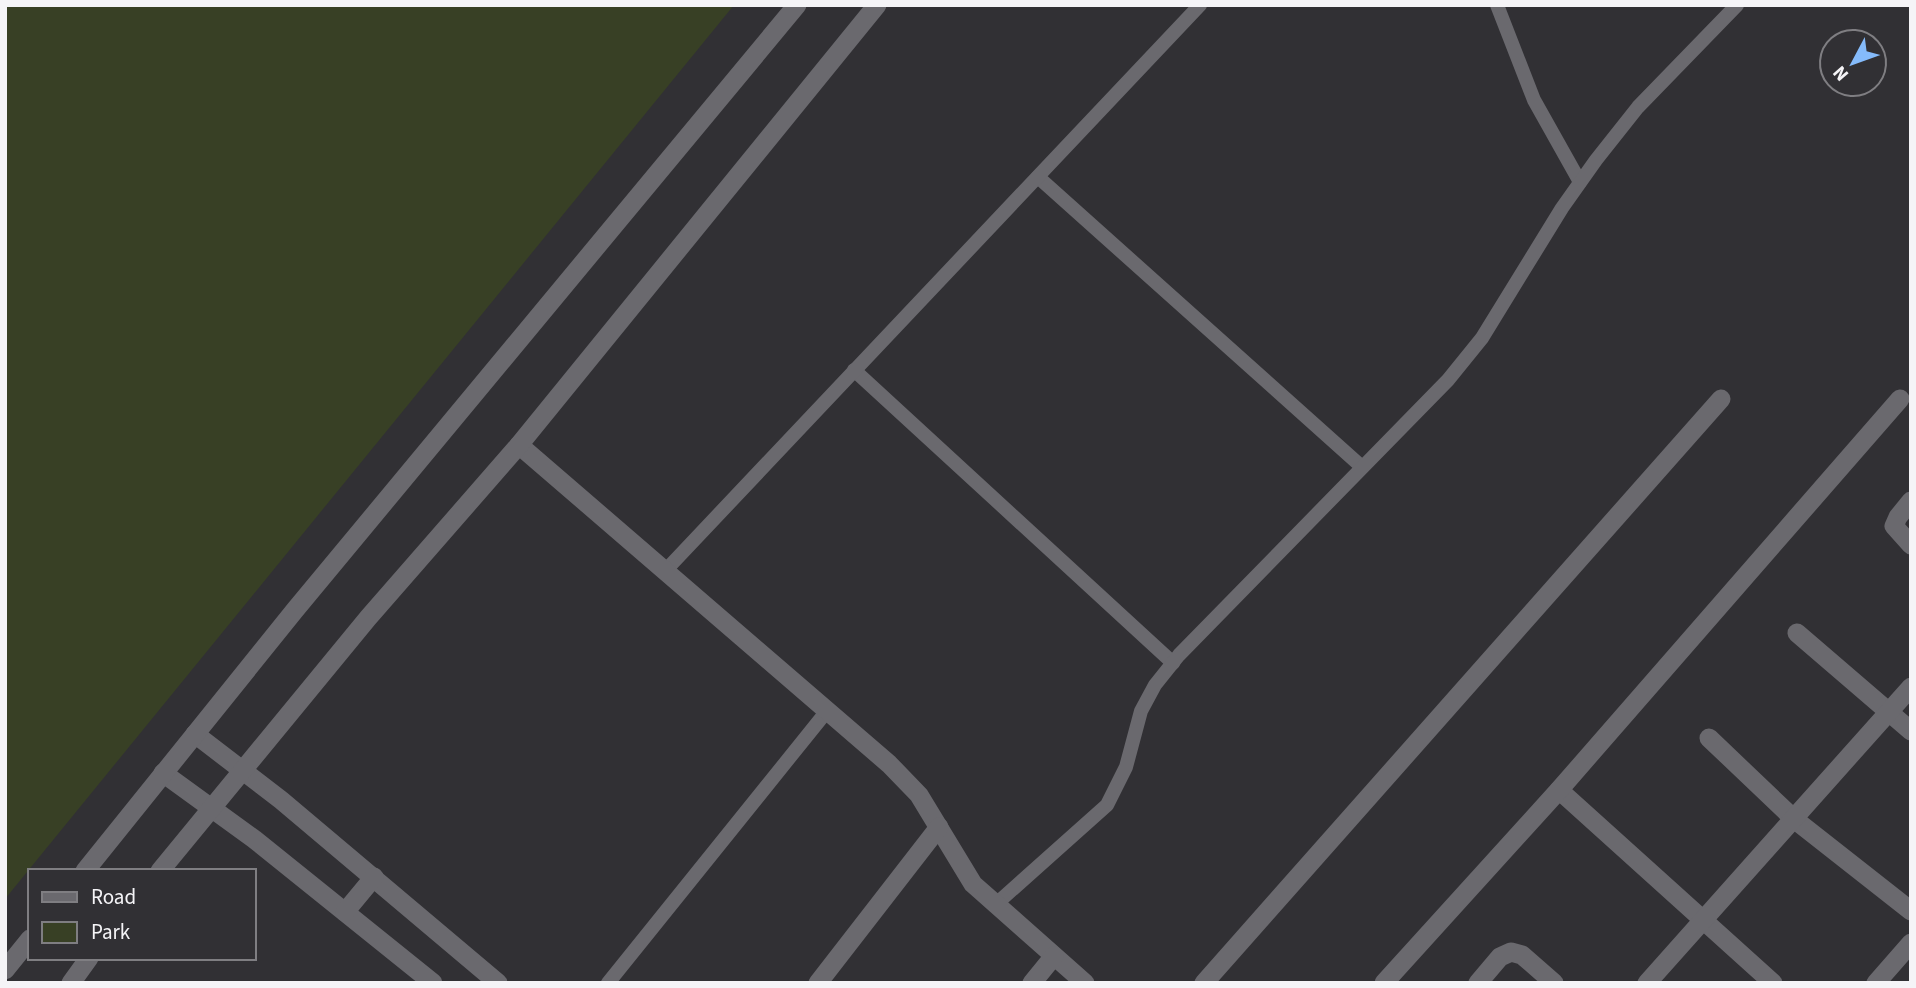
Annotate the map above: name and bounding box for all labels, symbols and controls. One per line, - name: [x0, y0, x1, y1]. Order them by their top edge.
- north arrow: [1818, 28, 1888, 98]
- text: N: [1827, 60, 1856, 87]
- legend: [28, 869, 256, 960]
- text: Road: [91, 882, 136, 912]
- text: Park: [91, 917, 131, 947]

